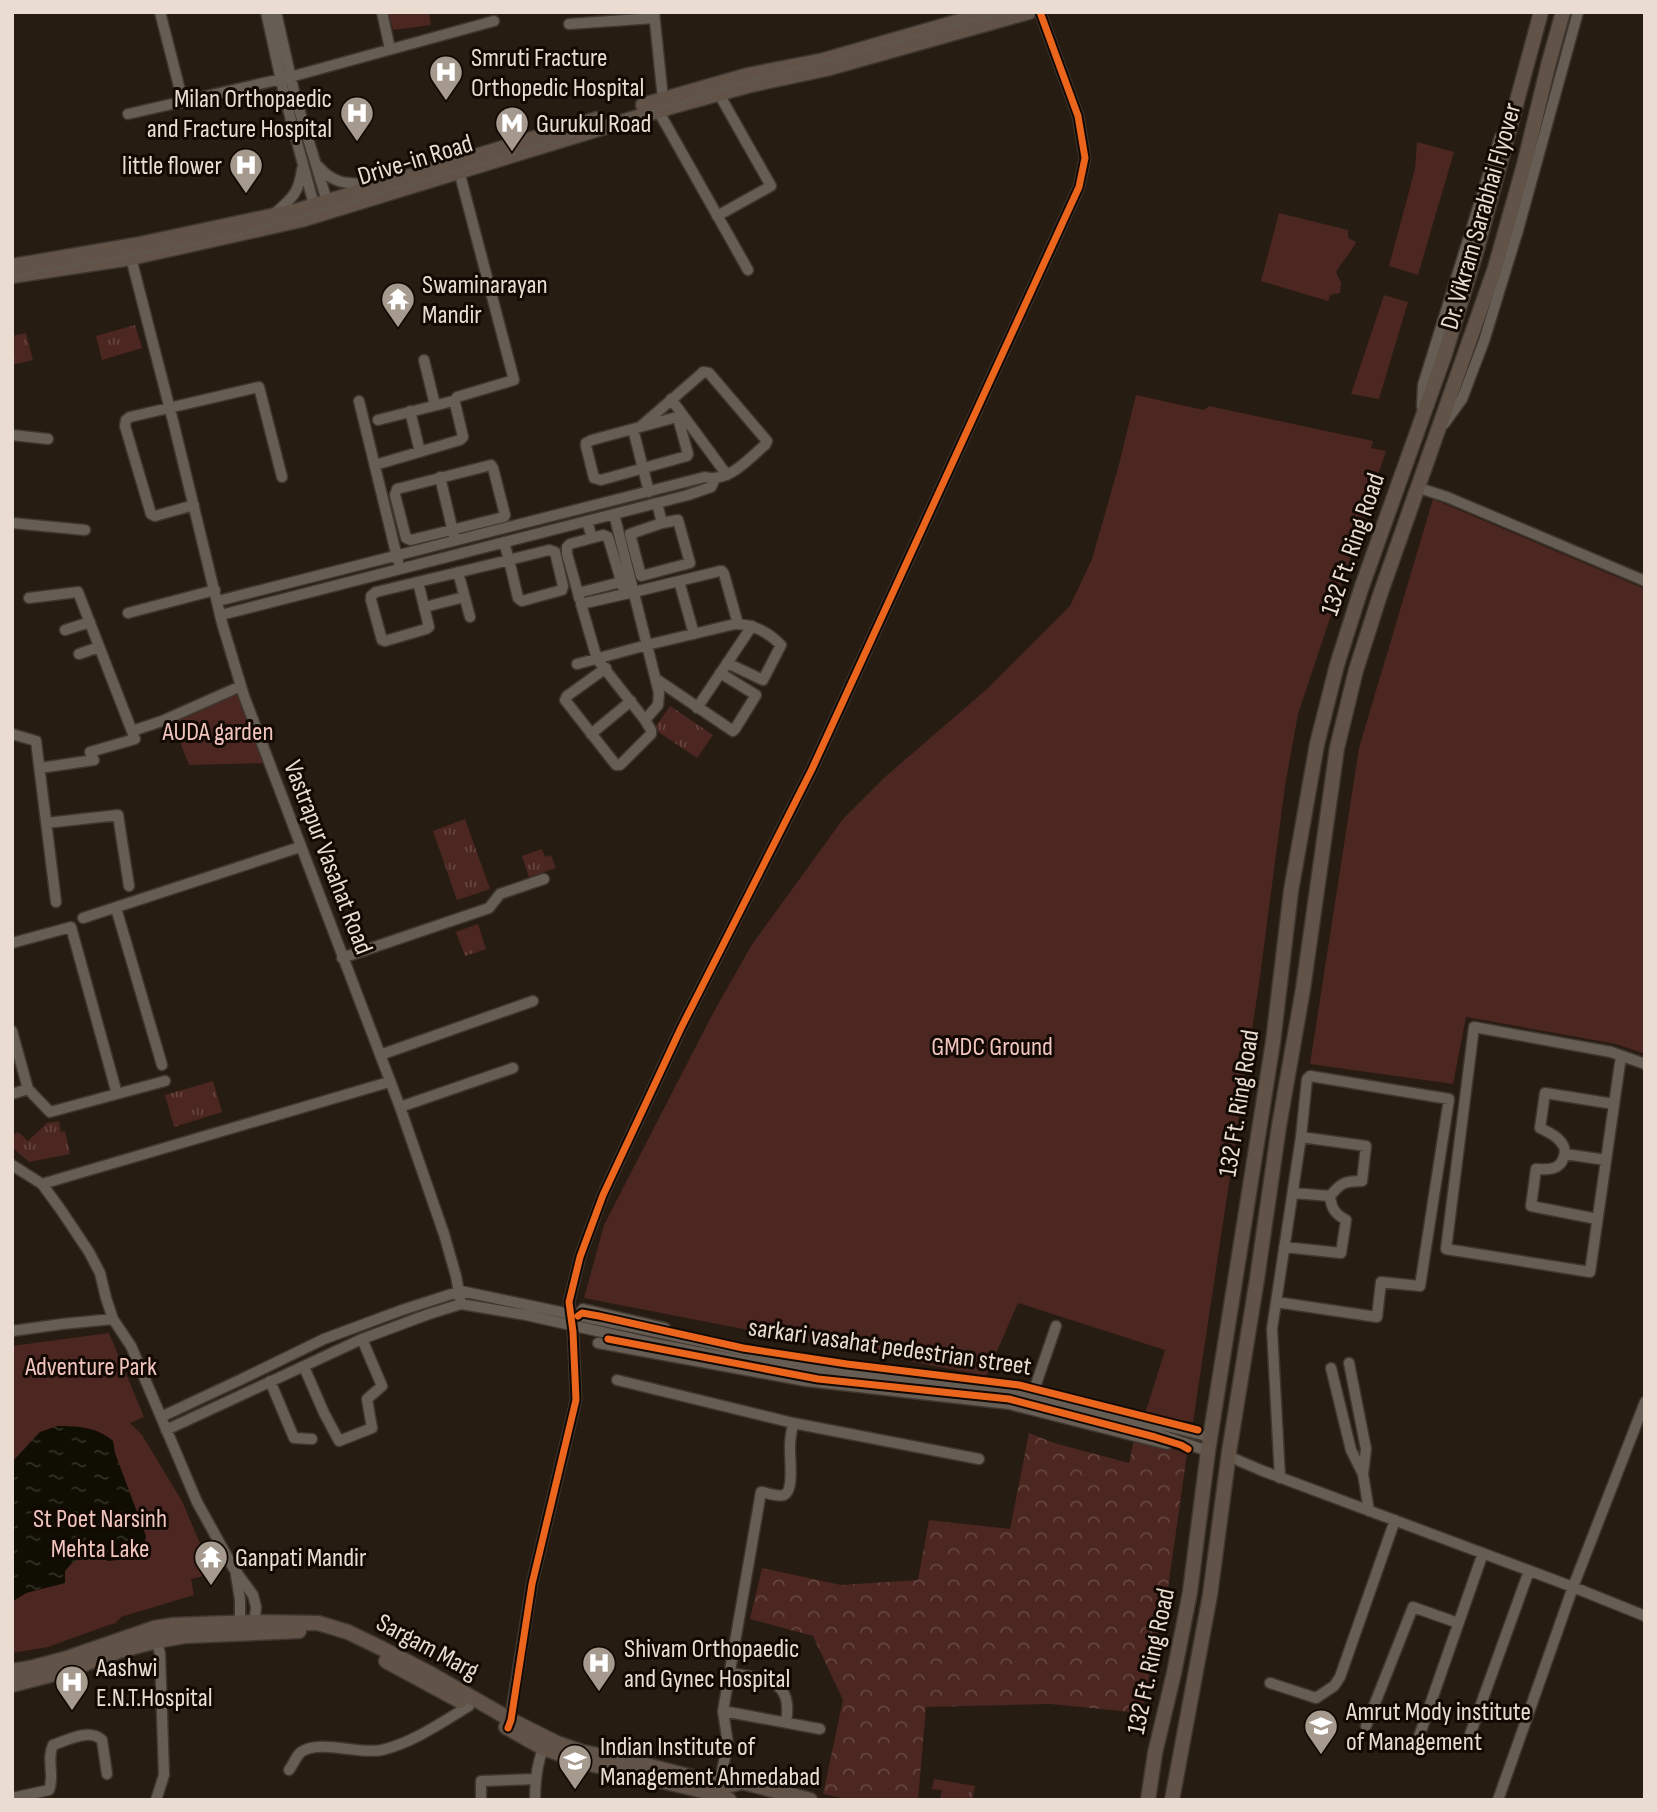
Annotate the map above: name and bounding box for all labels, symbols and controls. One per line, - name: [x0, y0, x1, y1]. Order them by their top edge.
- place label: Smruti Fracture Orthopedic Hospital: [471, 43, 644, 104]
- hospital icon: Smruti Fracture Orthopedic Hospital: [427, 53, 465, 102]
- place label: Milan Orthopaedic and Fracture Hospital: [147, 84, 332, 145]
- hospital icon: Milan Orthopaedic and Fracture Hospital: [338, 94, 376, 143]
- street label: Dr. Vikram Sarabhai Flyover: [1434, 99, 1529, 333]
- metro station icon: Gurukul Road: [493, 104, 531, 153]
- place label: Gurukul Road: [536, 109, 651, 140]
- street label: Drive-in Road: [354, 128, 477, 193]
- hospital icon: little flower: [227, 146, 265, 195]
- place label: little flower: [122, 151, 223, 182]
- place label: Swaminarayan Mandir: [422, 270, 548, 331]
- temple icon: Swaminarayan Mandir: [379, 280, 417, 329]
- street label: 132 Ft. Ring Road: [1315, 469, 1392, 620]
- park label: AUDA garden: [161, 717, 274, 748]
- street label: Vastrapur Vasahat Road: [276, 756, 379, 959]
- street label: 132 Ft. Ring Road: [1213, 1028, 1266, 1179]
- park label: GMDC Ground: [931, 1032, 1053, 1063]
- street label: sarkari vasahat pedestrian street: [746, 1312, 1033, 1383]
- park label: Adventure Park: [24, 1352, 157, 1383]
- park label: St Poet Narsinh Mehta Lake: [33, 1504, 167, 1565]
- temple icon: Ganpati Mandir: [192, 1538, 230, 1587]
- place label: Ganpati Mandir: [235, 1543, 367, 1574]
- street label: 132 Ft. Ring Road: [1121, 1586, 1182, 1737]
- street label: Sargam Marg: [371, 1607, 484, 1687]
- place label: Shivam Orthopaedic and Gynec Hospital: [624, 1634, 799, 1695]
- hospital icon: Shivam Orthopaedic and Gynec Hospital: [580, 1644, 618, 1693]
- place label: Aashwi E.N.T.Hospital: [95, 1653, 213, 1714]
- hospital icon: Aashwi E.N.T.Hospital: [53, 1663, 91, 1712]
- place label: Amrut Mody institute of Management: [1345, 1697, 1531, 1758]
- school or university icon: Amrut Mody institute of Management: [1302, 1707, 1340, 1756]
- place label: Indian Institute of Management Ahmedabad: [600, 1732, 820, 1793]
- school or university icon: Indian Institute of Management Ahmedabad: [556, 1742, 594, 1791]

